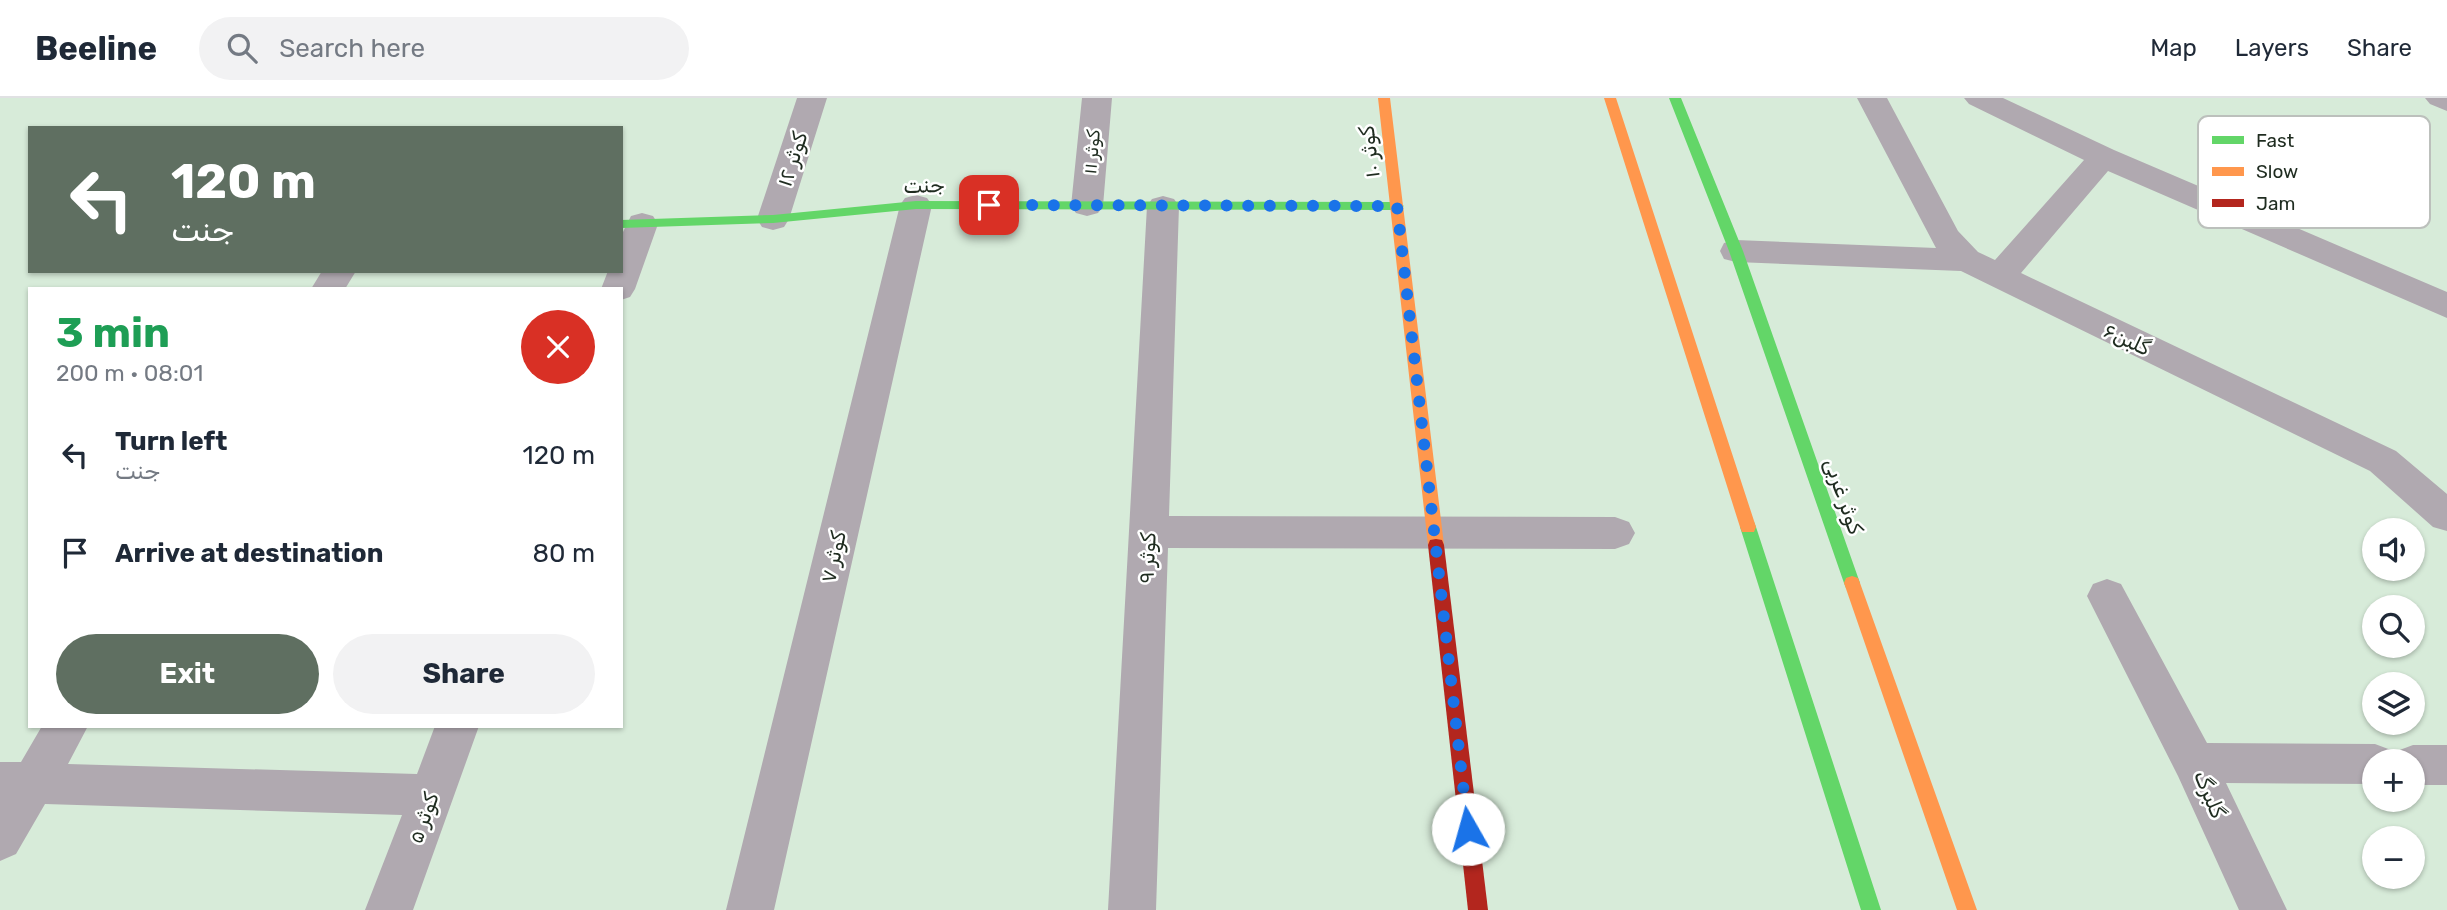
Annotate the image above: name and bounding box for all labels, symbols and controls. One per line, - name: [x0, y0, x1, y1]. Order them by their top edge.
- search box: [199, 17, 689, 80]
- text: Beeline: [35, 29, 157, 68]
- icon: search: [223, 29, 261, 67]
- text: Search here: [279, 33, 425, 64]
- text: Map: [2150, 34, 2197, 62]
- text: Layers: [2235, 34, 2309, 62]
- text: Share: [2347, 34, 2412, 62]
- legend: [2198, 116, 2430, 228]
- street label: کوثر ۱۰: [1353, 124, 1385, 180]
- street label: کوثر ۱۲: [771, 128, 813, 190]
- street label: کوثر ۱۱: [1079, 129, 1105, 175]
- text: Fast: [2256, 129, 2295, 152]
- text: 120 m: [171, 152, 316, 210]
- icon: left: [56, 154, 147, 245]
- text: Slow: [2256, 160, 2298, 183]
- street label: جنت: [903, 172, 945, 198]
- pin: [959, 175, 1019, 235]
- icon: arrive: [970, 186, 1008, 224]
- text: Jam: [2256, 192, 2295, 215]
- text: جنت: [171, 211, 234, 249]
- text: 3 min: [56, 308, 170, 358]
- button: close: [521, 310, 595, 384]
- street label: گلبن۶: [2100, 317, 2155, 361]
- text: 200 m · 08:01: [56, 359, 203, 387]
- text: Turn left: [115, 426, 227, 457]
- icon: left: [56, 436, 94, 474]
- text: 120 m: [523, 440, 595, 471]
- street label: کوثر غربی: [1819, 455, 1869, 538]
- text: جنت: [115, 457, 160, 485]
- map controls: [2362, 518, 2425, 889]
- button: sound: [2362, 518, 2425, 581]
- street label: کوثر ۷: [815, 528, 851, 585]
- street label: کوثر ۹: [1133, 531, 1161, 584]
- icon: arrive: [56, 534, 94, 572]
- text: Arrive at destination: [115, 538, 383, 569]
- text: 80 m: [532, 538, 595, 569]
- button: search: [2362, 595, 2425, 658]
- button: Exit: [56, 634, 319, 714]
- button: Share: [333, 634, 595, 714]
- button: layers: [2362, 672, 2425, 735]
- button: +: [2362, 749, 2425, 812]
- street label: گلبرگ: [2189, 766, 2231, 822]
- street label: کوثر ۵: [402, 789, 444, 847]
- position arrow: [1431, 792, 1505, 866]
- button: −: [2362, 826, 2425, 889]

